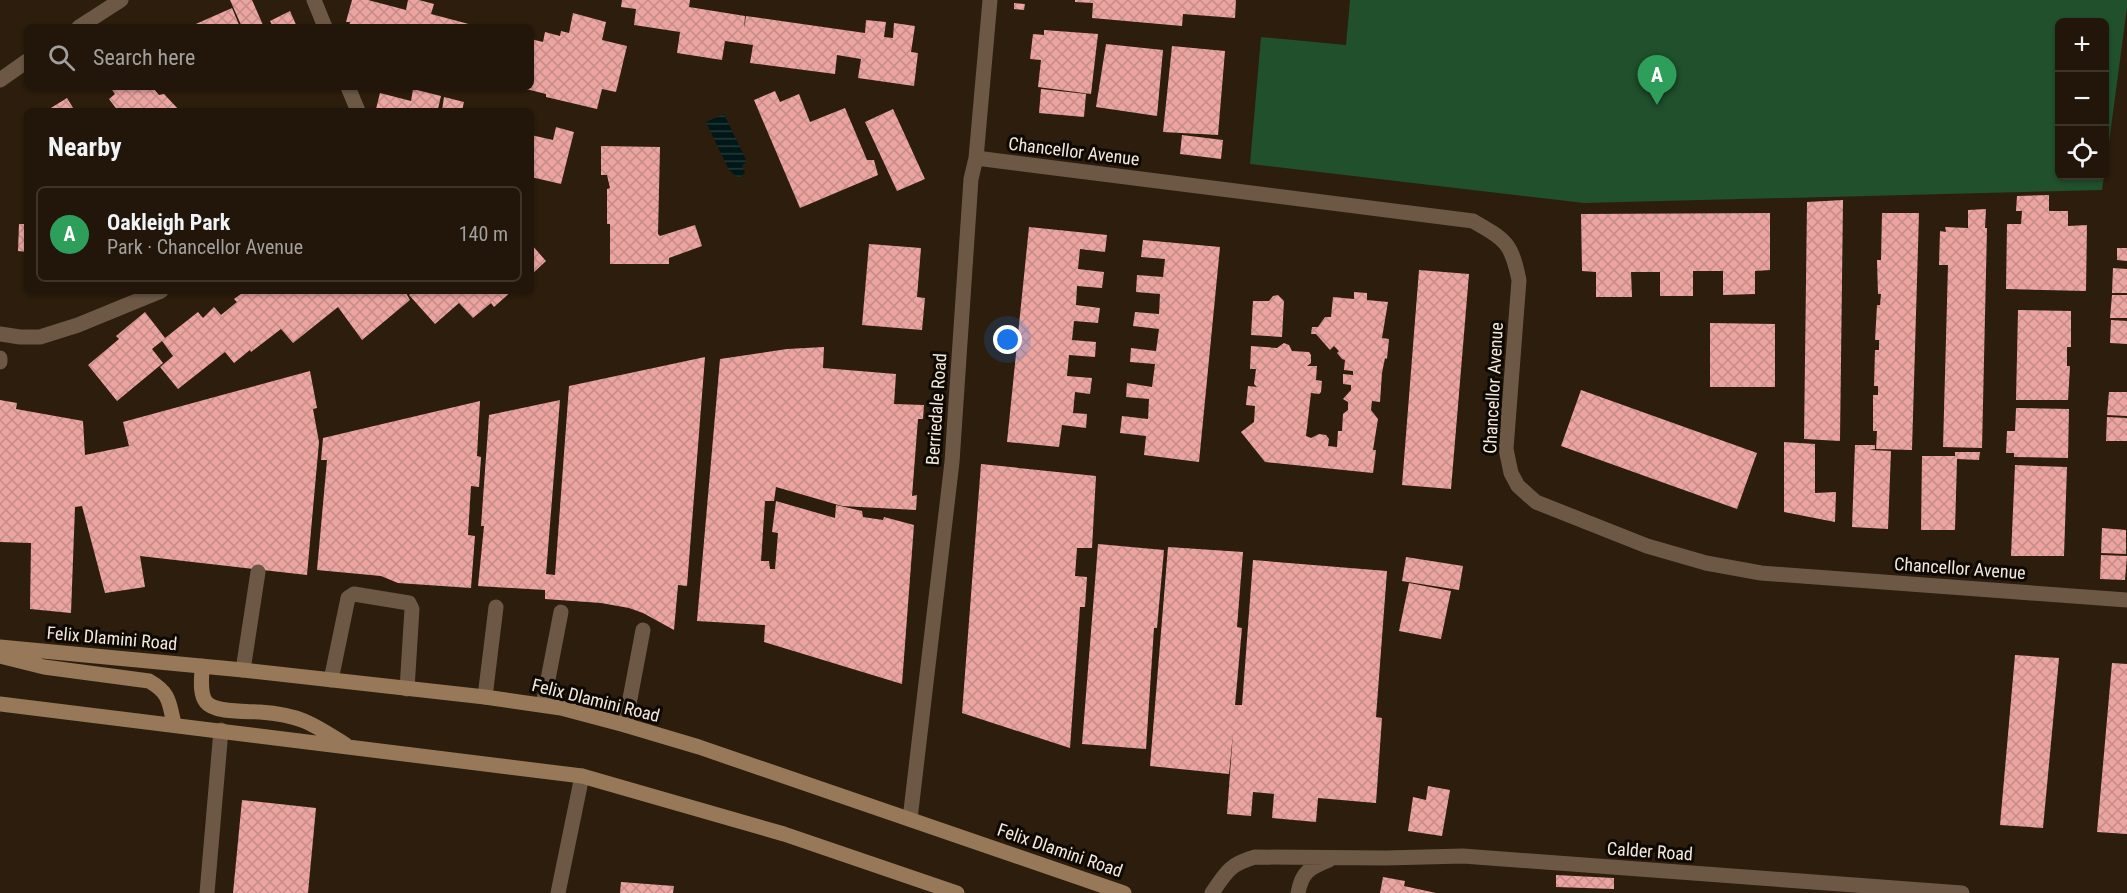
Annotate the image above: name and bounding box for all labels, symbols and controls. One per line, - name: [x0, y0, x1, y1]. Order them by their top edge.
- map controls: [2055, 18, 2109, 180]
- button: +: [2055, 18, 2109, 72]
- search box: [24, 24, 534, 90]
- icon: search: [45, 41, 78, 74]
- text: Search here: [93, 45, 195, 70]
- pin: A: [1638, 56, 1676, 105]
- button: −: [2055, 72, 2109, 126]
- button: locate: [2055, 126, 2109, 180]
- text: Nearby: [48, 132, 122, 162]
- street label: Chancellor Avenue: [1007, 133, 1141, 169]
- text: Oakleigh Park: [107, 210, 230, 235]
- text: A: [64, 222, 75, 246]
- text: 140 m: [459, 222, 508, 246]
- text: Park · Chancellor Avenue: [107, 235, 303, 259]
- street label: Chancellor Avenue: [1479, 322, 1507, 454]
- your location: [993, 325, 1022, 354]
- street label: Berriedale Road: [922, 352, 950, 466]
- street label: Chancellor Avenue: [1894, 553, 2026, 583]
- street label: Felix Dlamini Road: [46, 622, 178, 654]
- street label: Felix Dlamini Road: [530, 674, 662, 726]
- street label: Felix Dlamini Road: [995, 819, 1125, 881]
- street label: Calder Road: [1606, 838, 1694, 864]

